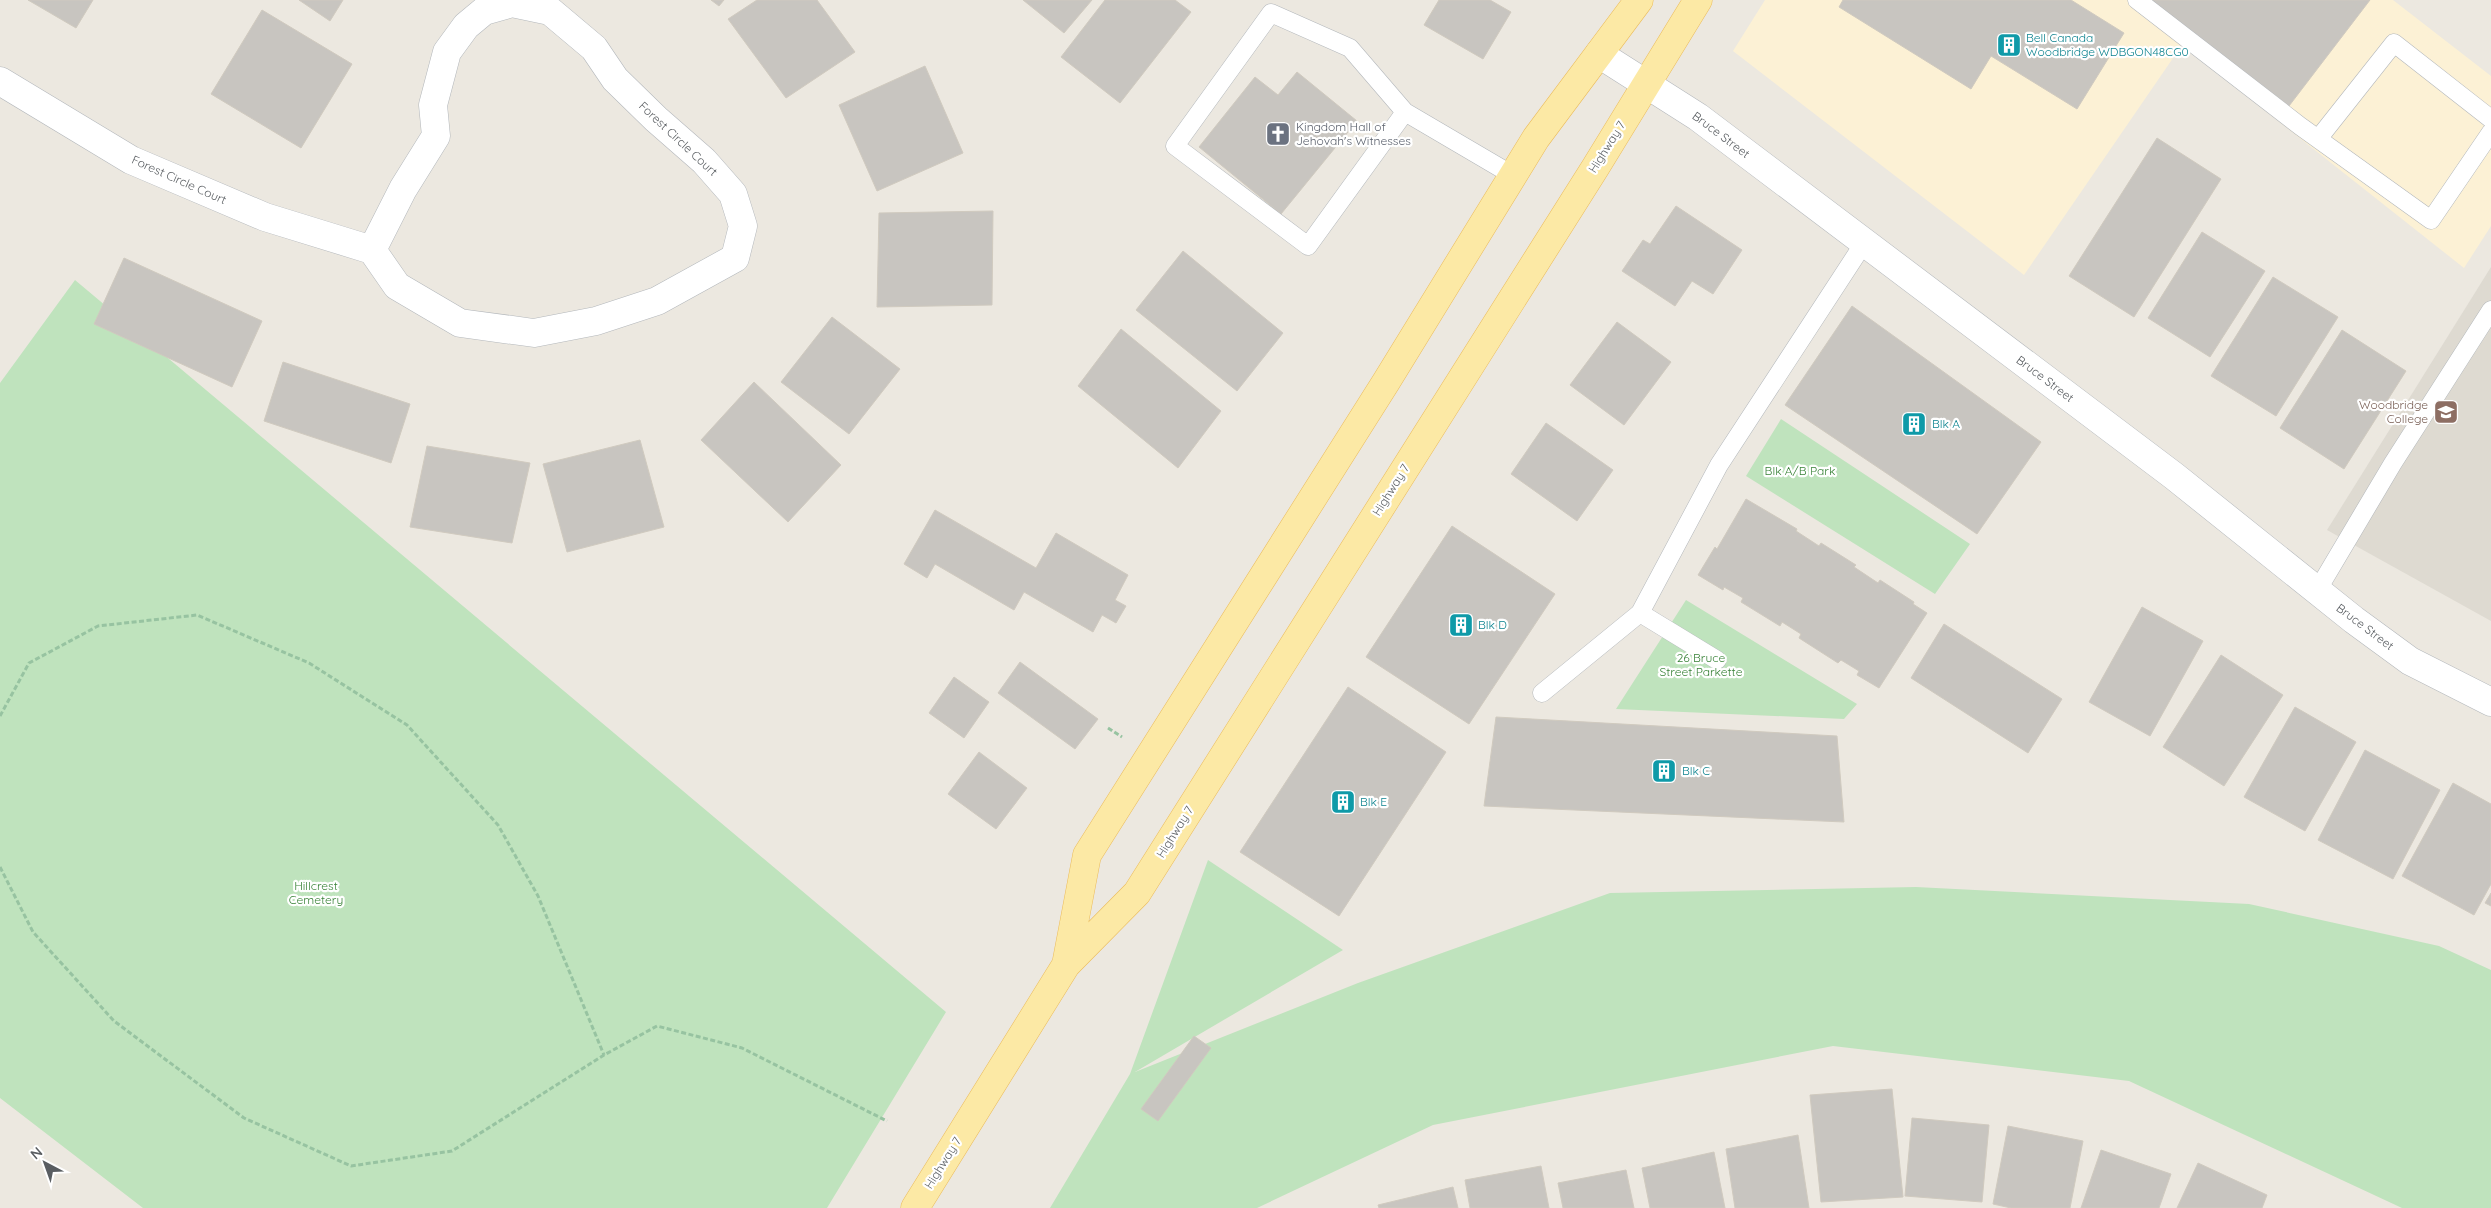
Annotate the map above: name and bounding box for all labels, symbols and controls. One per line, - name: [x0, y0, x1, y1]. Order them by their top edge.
- place label: Bell Canada Woodbridge WDBGON48CG0: [2026, 30, 2189, 59]
- building icon: Bell Canada Woodbridge WDBGON48CG0: [1996, 32, 2022, 58]
- street label: Forest Circle Court: [636, 98, 721, 179]
- street label: Bruce Street: [1689, 108, 1753, 161]
- street label: Highway 7: [1585, 118, 1628, 175]
- place label: Kingdom Hall of Jehovah's Witnesses: [1296, 119, 1411, 148]
- church icon: Kingdom Hall of Jehovah's Witnesses: [1265, 121, 1291, 147]
- street label: Forest Circle Court: [129, 152, 229, 207]
- street label: Bruce Street: [2013, 352, 2077, 405]
- place label: Woodbridge College: [2359, 397, 2428, 426]
- school or university icon: Woodbridge College: [2433, 399, 2459, 425]
- building icon: Blk A: [1901, 411, 1927, 437]
- place label: Blk A: [1932, 416, 1960, 431]
- street label: Highway 7: [1369, 461, 1412, 518]
- park label: Blk A/B Park: [1765, 463, 1835, 478]
- street label: Bruce Street: [2333, 600, 2397, 653]
- building icon: Blk D: [1448, 612, 1474, 638]
- place label: Blk D: [1478, 617, 1507, 632]
- park label: 26 Bruce Street Parkette: [1660, 650, 1743, 679]
- building icon: Blk C: [1651, 758, 1677, 784]
- place label: Blk C: [1682, 763, 1710, 778]
- building icon: Blk E: [1330, 789, 1356, 815]
- place label: Blk E: [1360, 794, 1387, 809]
- street label: Highway 7: [1153, 803, 1196, 860]
- park label: Hillcrest Cemetery: [289, 878, 343, 907]
- street label: Highway 7: [921, 1134, 964, 1191]
- north arrow: [20, 1138, 70, 1188]
- text: N: [27, 1143, 46, 1163]

